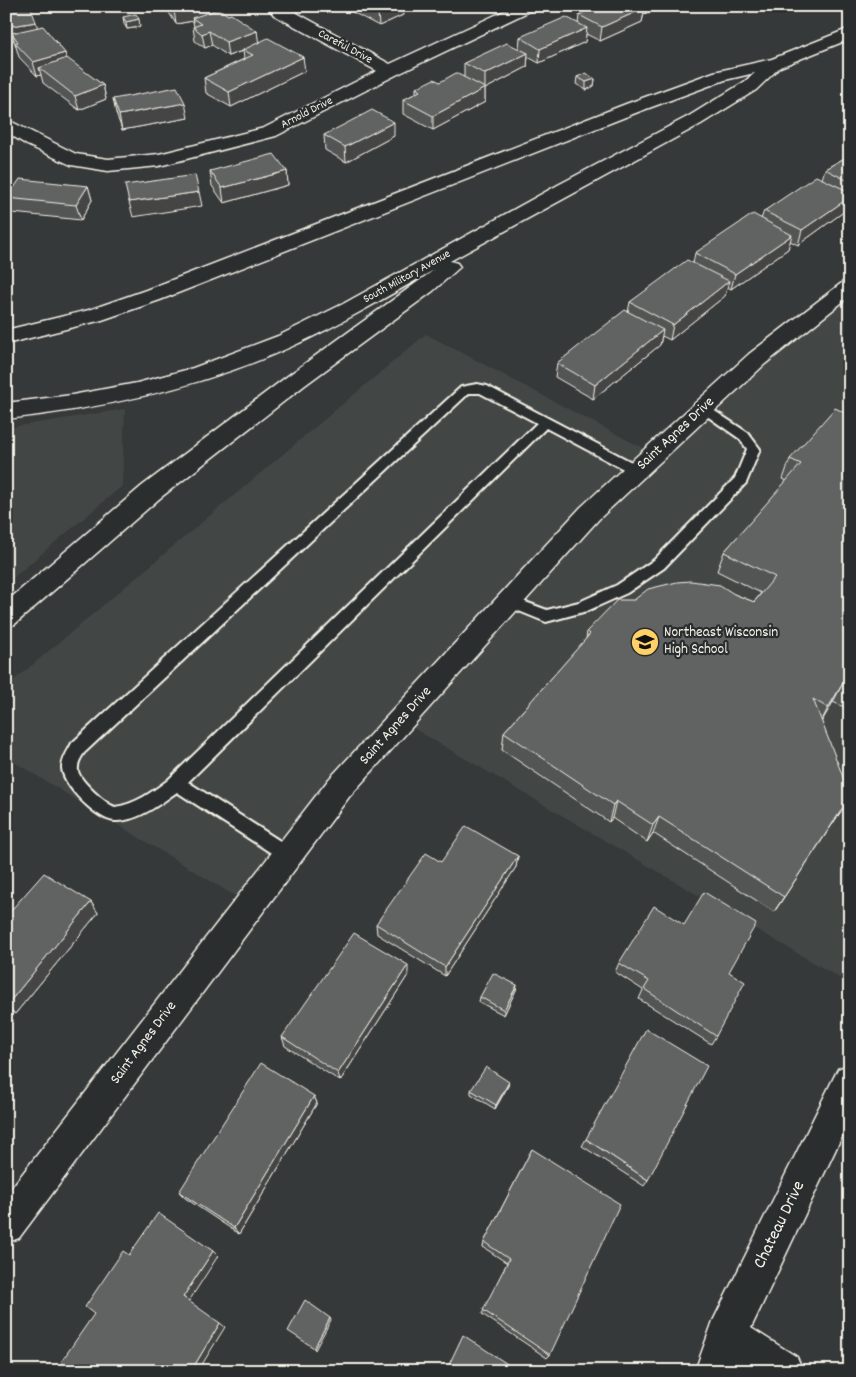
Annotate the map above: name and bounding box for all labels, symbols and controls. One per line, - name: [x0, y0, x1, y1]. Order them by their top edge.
- street label: Careful Drive: [315, 26, 375, 68]
- street label: Arnold Drive: [278, 93, 336, 133]
- street label: South Military Avenue: [360, 246, 454, 308]
- street label: Saint Agnes Drive: [632, 392, 720, 476]
- place label: Northeast Wisconsin High School: [664, 622, 778, 661]
- school or university icon: Northeast Wisconsin High School: [630, 627, 660, 657]
- street label: Saint Agnes Drive: [355, 681, 438, 770]
- street label: Saint Agnes Drive: [105, 996, 183, 1089]
- street label: Chateau Drive: [748, 1177, 812, 1273]

